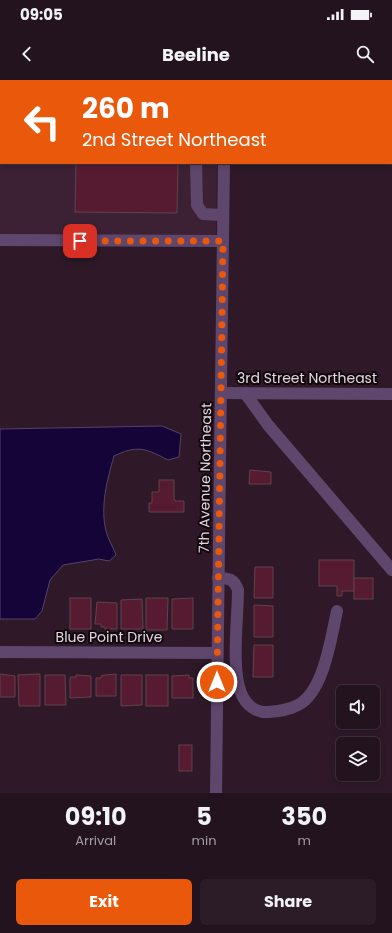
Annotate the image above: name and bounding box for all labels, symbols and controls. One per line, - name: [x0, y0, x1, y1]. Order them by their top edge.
- text: 09:05: [20, 4, 63, 25]
- text: Beeline: [162, 42, 230, 67]
- icon: back: [16, 43, 38, 65]
- icon: search: [354, 43, 376, 65]
- text: 260 m: [82, 89, 170, 128]
- icon: left: [16, 96, 68, 148]
- text: 2nd Street Northeast: [82, 127, 267, 152]
- pin: [63, 224, 97, 258]
- icon: arrive: [69, 230, 91, 252]
- street label: 3rd Street Northeast: [237, 368, 377, 388]
- street label: 7th Avenue Northeast: [194, 403, 216, 553]
- street label: Blue Point Drive: [56, 627, 163, 647]
- position arrow: [196, 661, 238, 703]
- map controls: [336, 685, 380, 781]
- button: sound: [336, 685, 380, 729]
- button: layers: [336, 737, 380, 781]
- text: 09:10: [65, 800, 127, 833]
- text: 5: [196, 800, 212, 833]
- text: 350: [281, 800, 327, 833]
- text: Arrival: [75, 831, 116, 850]
- text: min: [192, 831, 217, 850]
- text: m: [298, 831, 311, 850]
- button: Exit: [16, 879, 192, 925]
- button: Share: [200, 879, 376, 925]

